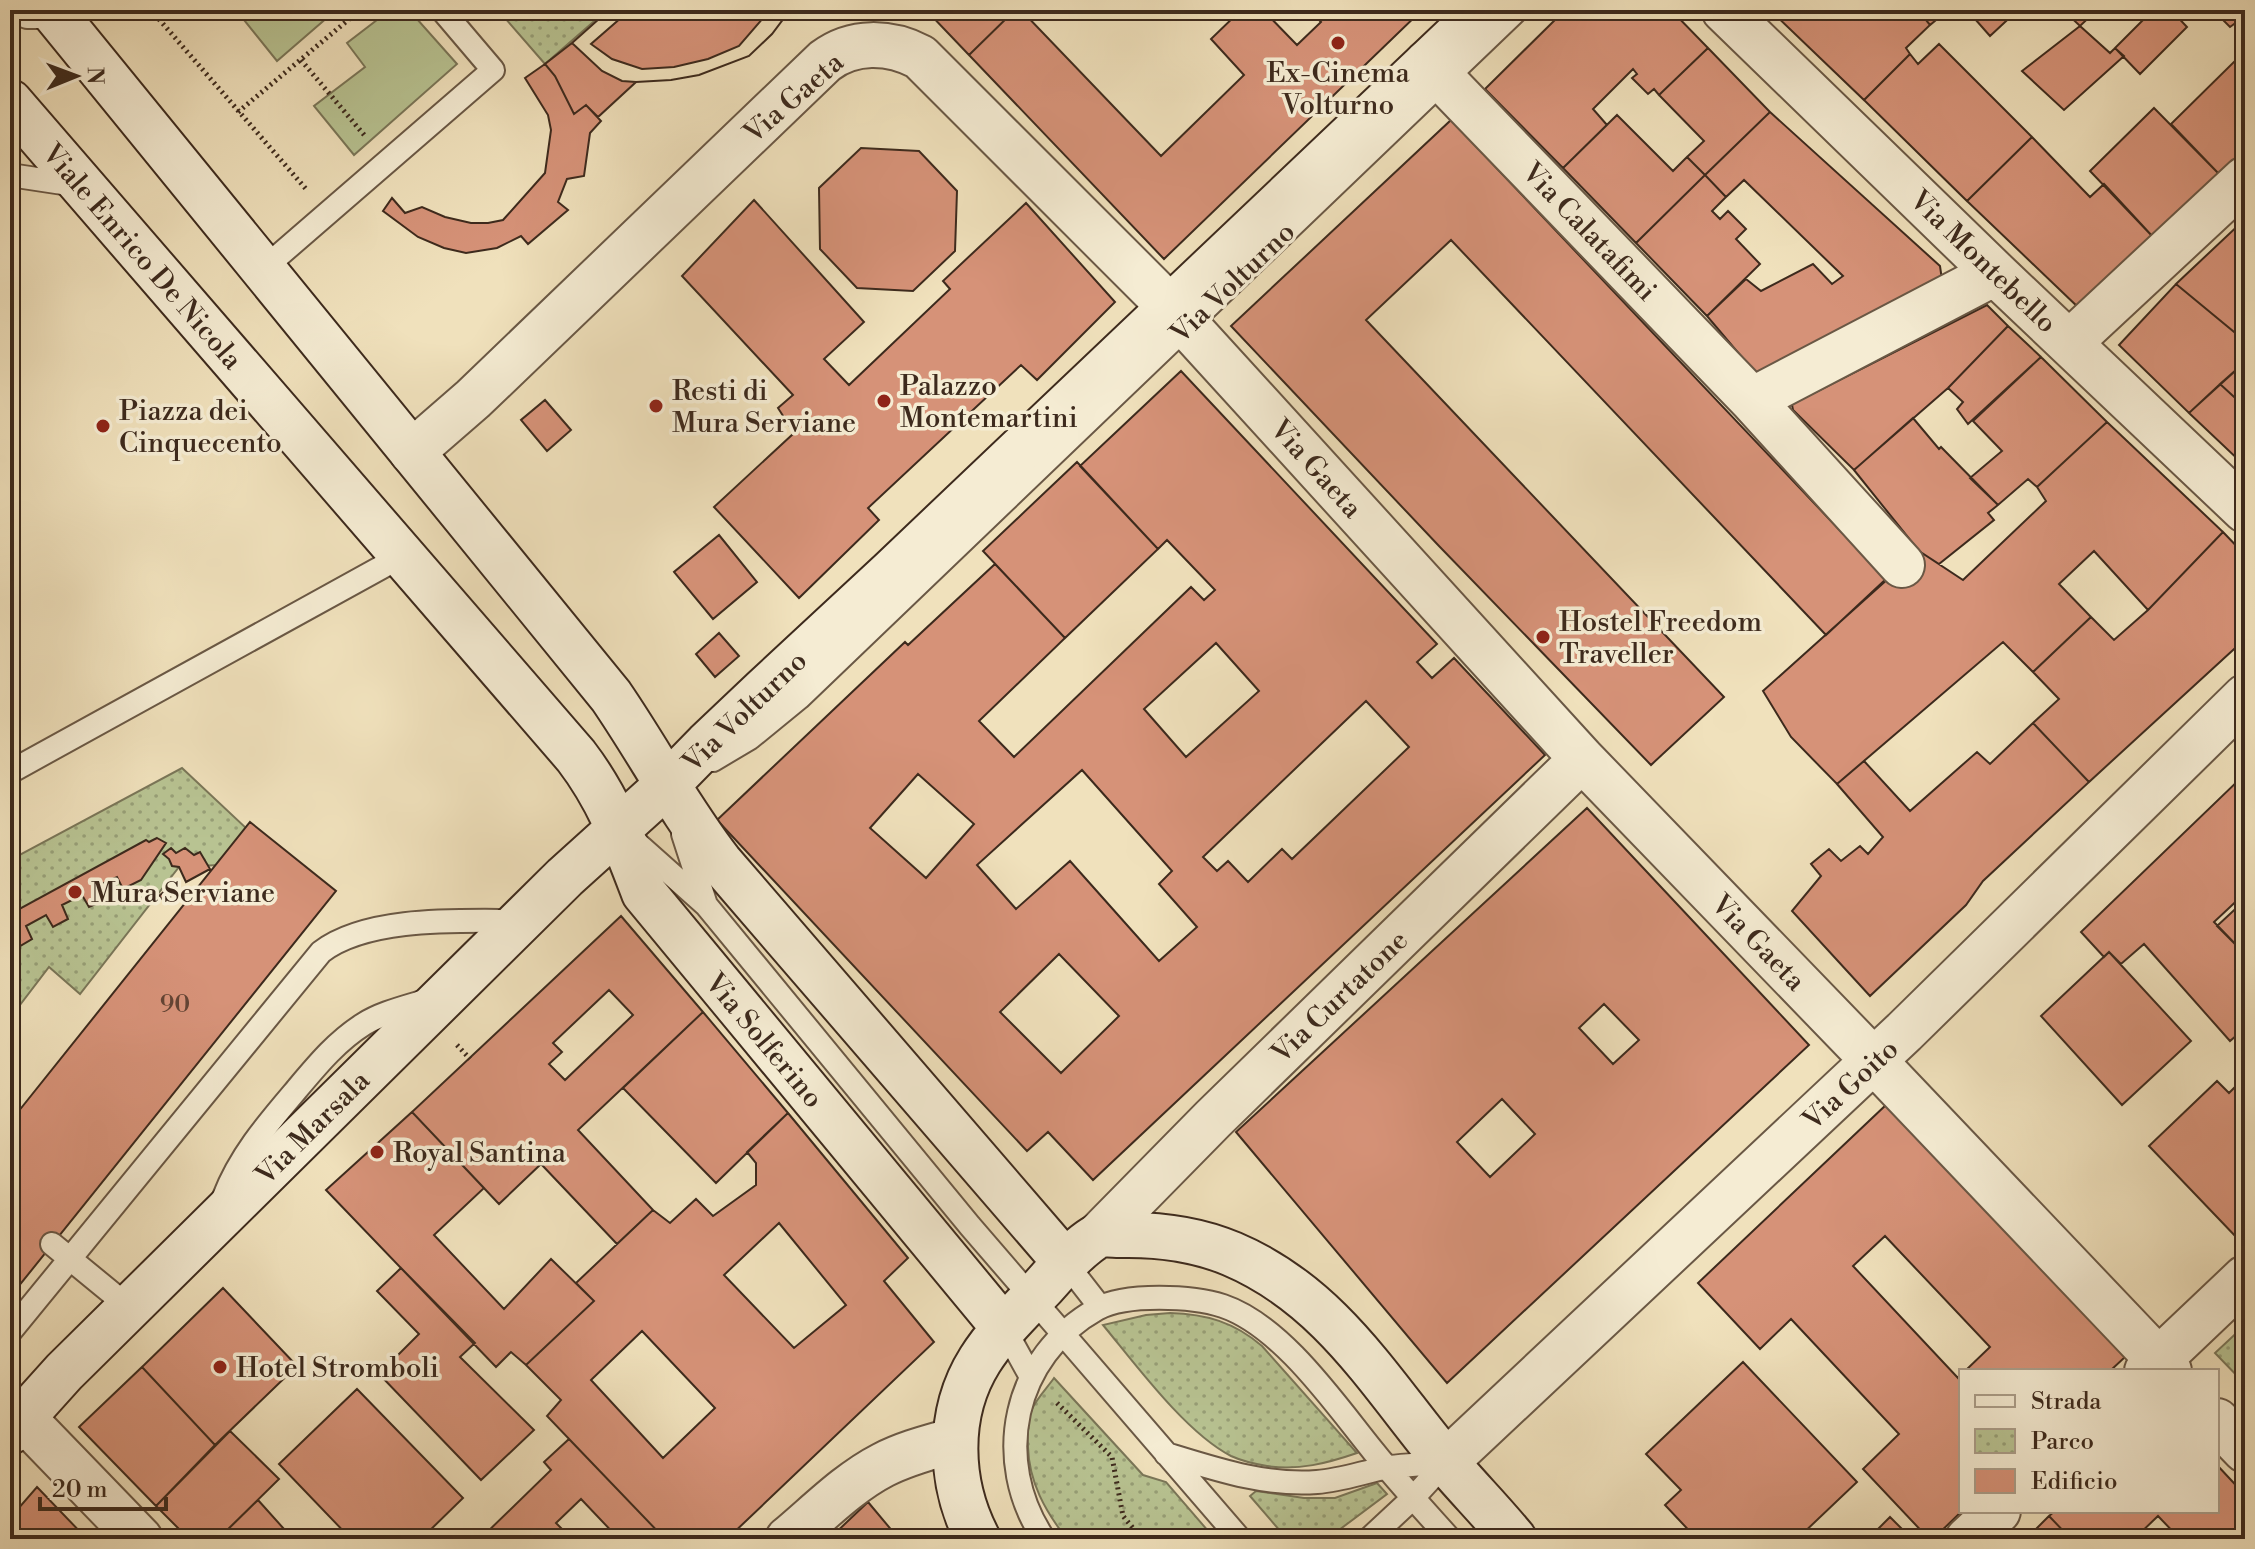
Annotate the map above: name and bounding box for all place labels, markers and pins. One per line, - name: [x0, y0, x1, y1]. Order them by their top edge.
- marker: Ex-Cinema Volturno: [1329, 34, 1347, 52]
- place label: Ex-Cinema Volturno: [1266, 56, 1410, 123]
- place label: Palazzo Montemartini: [900, 369, 1078, 436]
- place label: Resti di Mura Serviane: [672, 374, 856, 441]
- marker: Palazzo Montemartini: [875, 392, 893, 410]
- place label: Piazza dei Cinquecento: [119, 394, 282, 461]
- marker: Resti di Mura Serviane: [647, 397, 665, 415]
- marker: Piazza dei Cinquecento: [94, 417, 112, 435]
- place label: Hostel Freedom Traveller: [1559, 605, 1762, 672]
- marker: Hostel Freedom Traveller: [1534, 628, 1552, 646]
- place label: Mura Serviane: [91, 876, 275, 911]
- marker: Mura Serviane: [66, 883, 84, 901]
- place label: Royal Santina: [393, 1136, 567, 1171]
- marker: Royal Santina: [368, 1143, 386, 1161]
- place label: Hotel Stromboli: [236, 1351, 439, 1386]
- marker: Hotel Stromboli: [211, 1358, 229, 1376]

